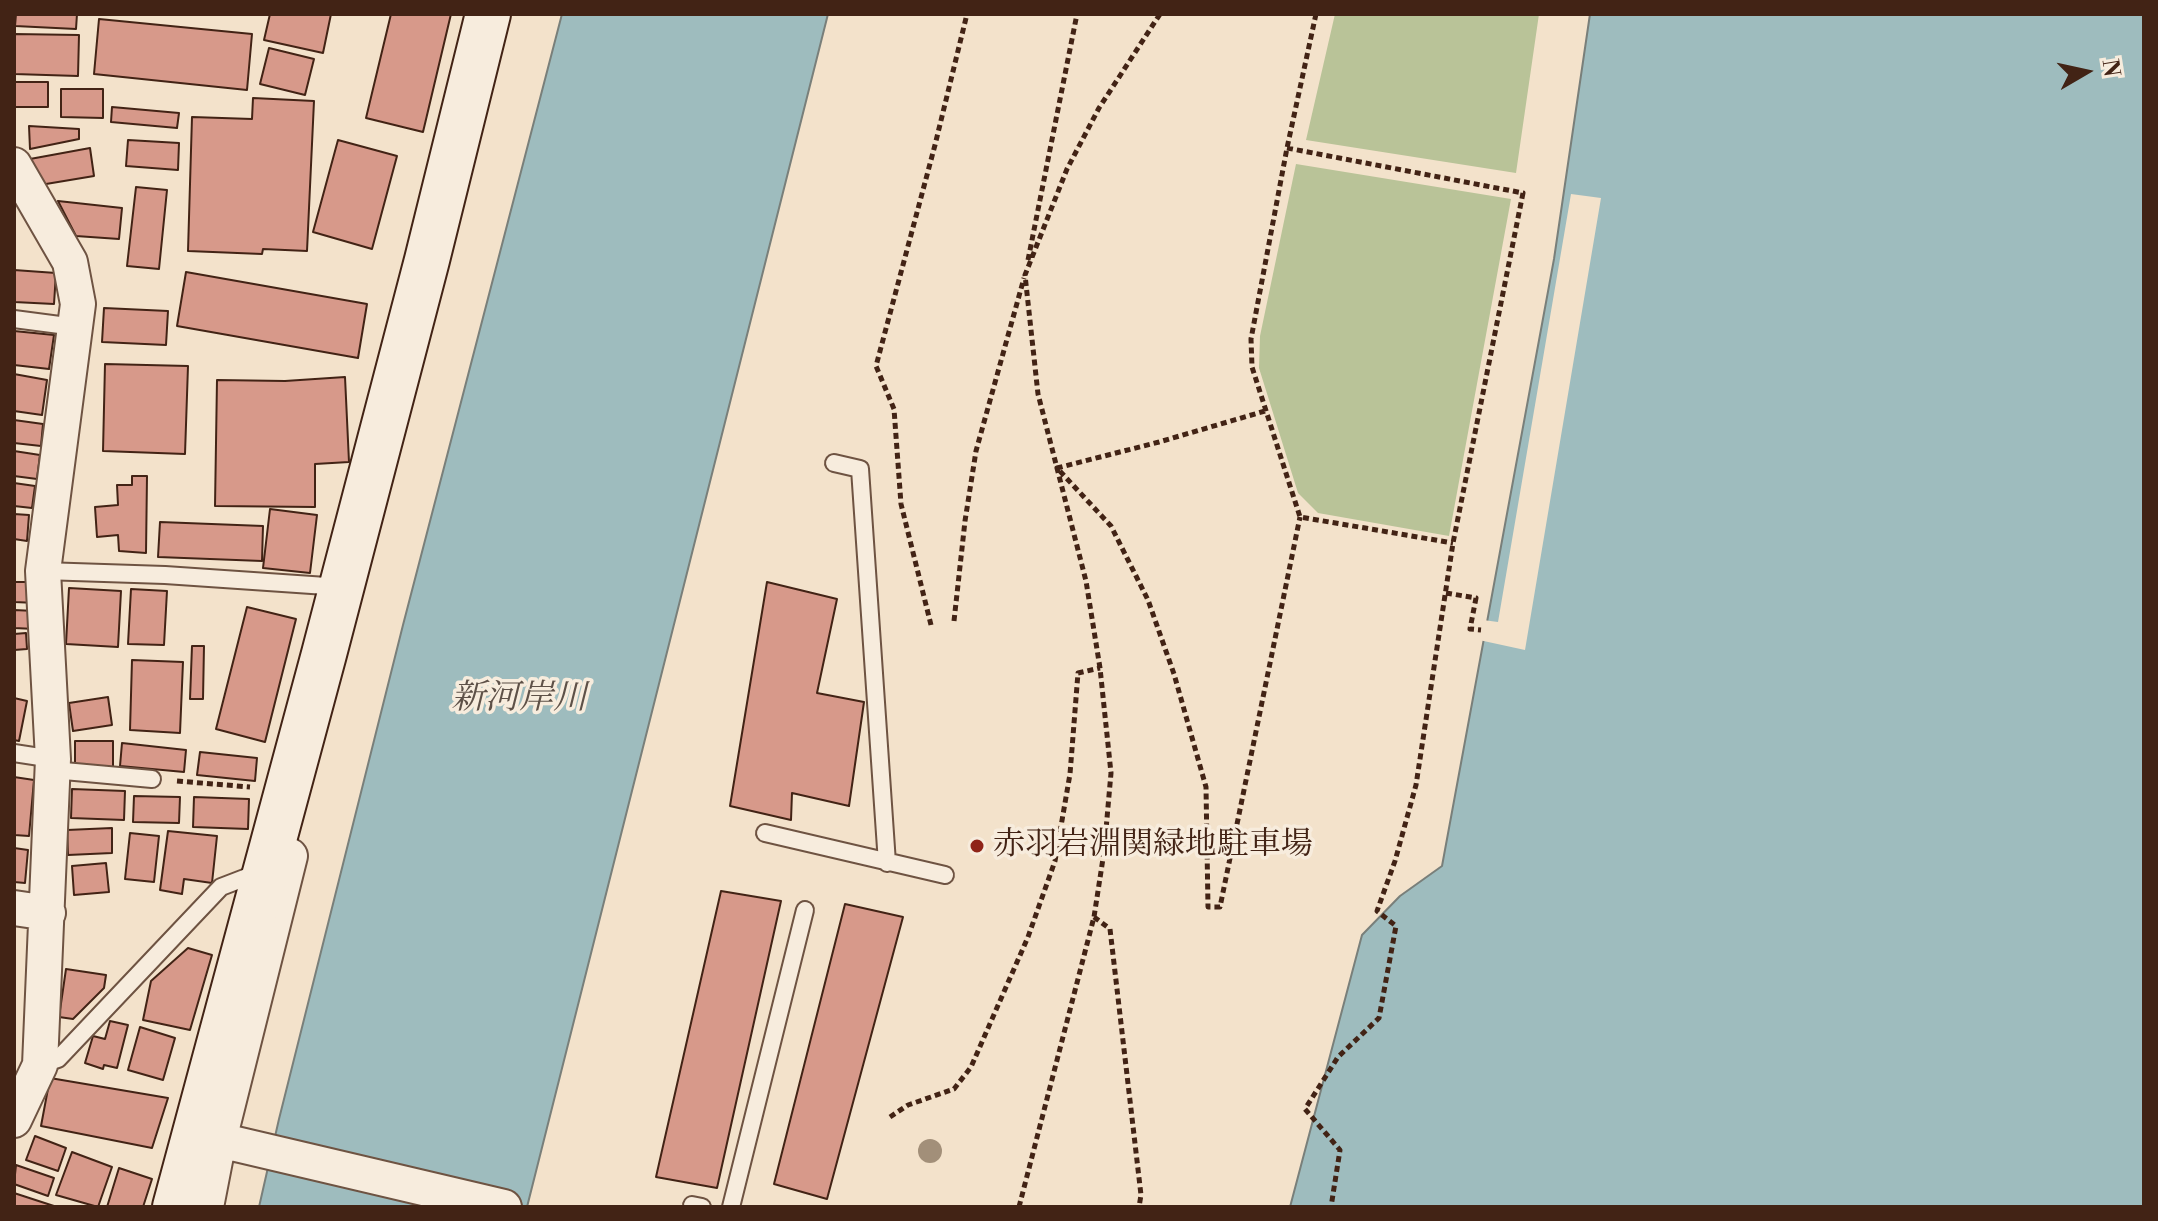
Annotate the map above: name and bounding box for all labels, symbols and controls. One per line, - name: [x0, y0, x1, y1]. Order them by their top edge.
- north arrow: [2046, 32, 2126, 112]
- text: N: [2096, 57, 2125, 79]
- water label: 新河岸川: [451, 680, 587, 720]
- place label: 赤羽岩淵関緑地駐車場: [993, 827, 1313, 865]
- marker: 赤羽岩淵関緑地駐車場: [968, 837, 986, 855]

